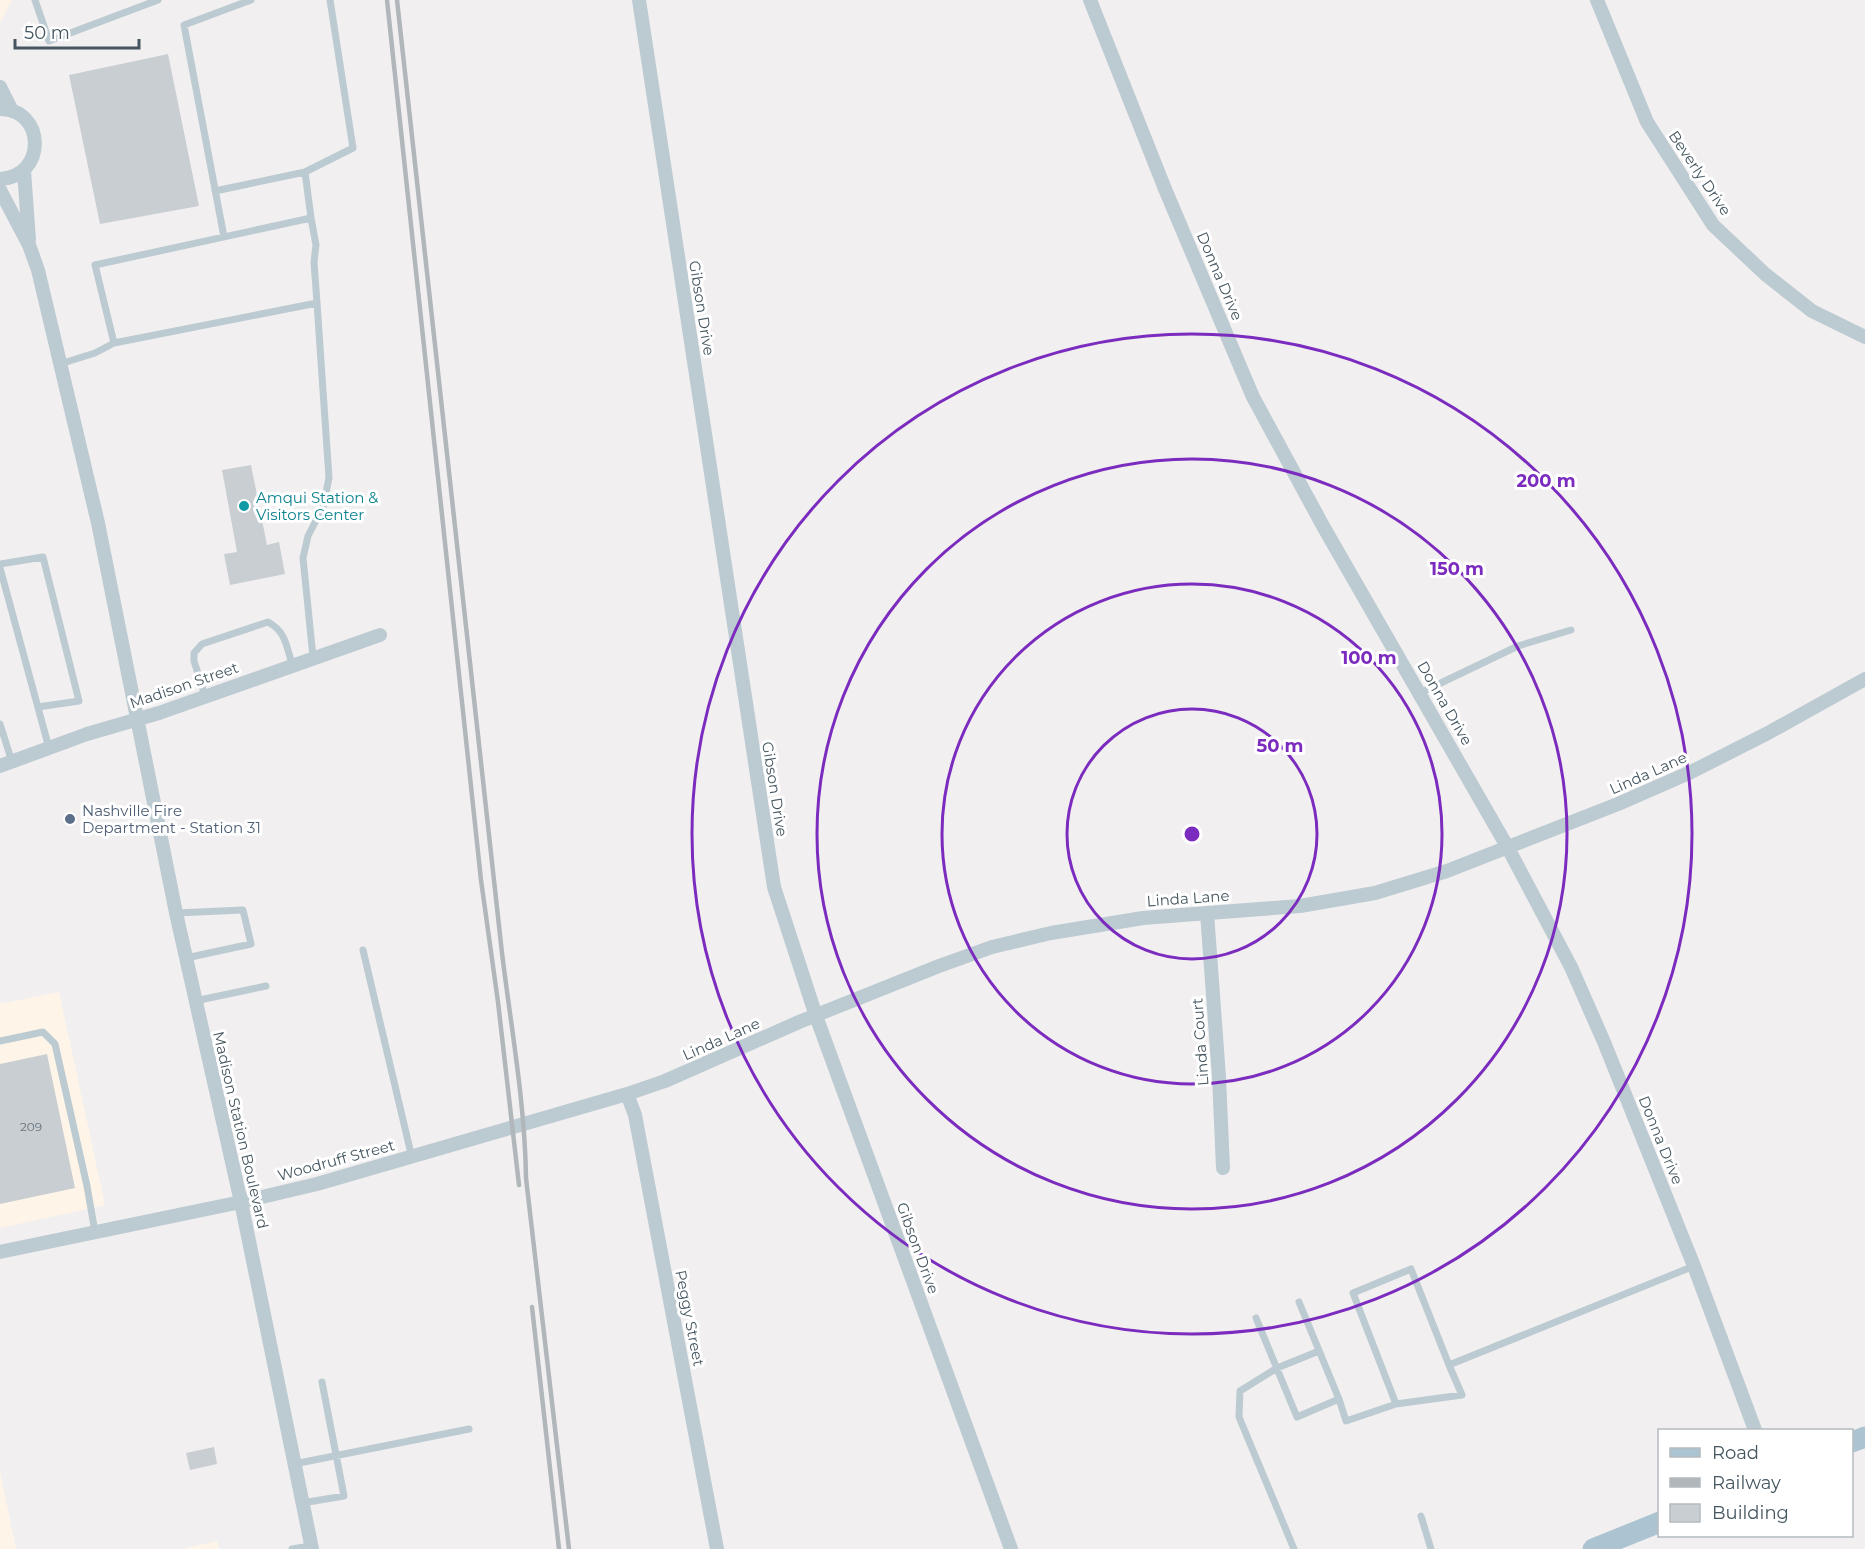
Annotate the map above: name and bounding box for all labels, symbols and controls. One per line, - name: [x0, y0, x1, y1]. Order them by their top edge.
- scale bar: [15, 12, 140, 50]
- text: 50 m: [24, 22, 70, 44]
- street label: Beverly Drive: [1665, 127, 1735, 219]
- street label: Donna Drive: [1193, 229, 1247, 323]
- street label: Gibson Drive: [685, 259, 719, 357]
- text: 200 m: [1516, 470, 1576, 492]
- place label: Amqui Station & Visitors Center: [256, 488, 378, 524]
- marker: Amqui Station & Visitors Center: [237, 499, 251, 513]
- text: 150 m: [1430, 558, 1484, 580]
- text: 100 m: [1341, 647, 1397, 669]
- street label: Donna Drive: [1413, 657, 1477, 749]
- street label: Madison Street: [127, 658, 241, 712]
- text: 50 m: [1257, 735, 1303, 757]
- street label: Gibson Drive: [758, 740, 792, 838]
- street label: Linda Lane: [1606, 747, 1690, 799]
- place label: Nashville Fire Department - Station 31: [82, 801, 261, 837]
- marker: Nashville Fire Department - Station 31: [63, 812, 77, 826]
- centre of rings: [1182, 824, 1202, 844]
- street label: Linda Lane: [1146, 886, 1230, 910]
- street label: Linda Court: [1187, 997, 1213, 1087]
- street label: Linda Lane: [679, 1013, 763, 1065]
- street label: Madison Station Boulevard: [209, 1029, 273, 1231]
- street label: Donna Drive: [1635, 1093, 1687, 1187]
- house number: 209: [20, 1119, 42, 1134]
- street label: Woodruff Street: [275, 1135, 397, 1185]
- street label: Gibson Drive: [893, 1200, 943, 1296]
- street label: Peggy Street: [671, 1268, 709, 1368]
- legend: [1658, 1429, 1853, 1537]
- text: Road: [1712, 1442, 1759, 1464]
- text: Railway: [1712, 1472, 1781, 1494]
- text: Building: [1712, 1502, 1789, 1524]

